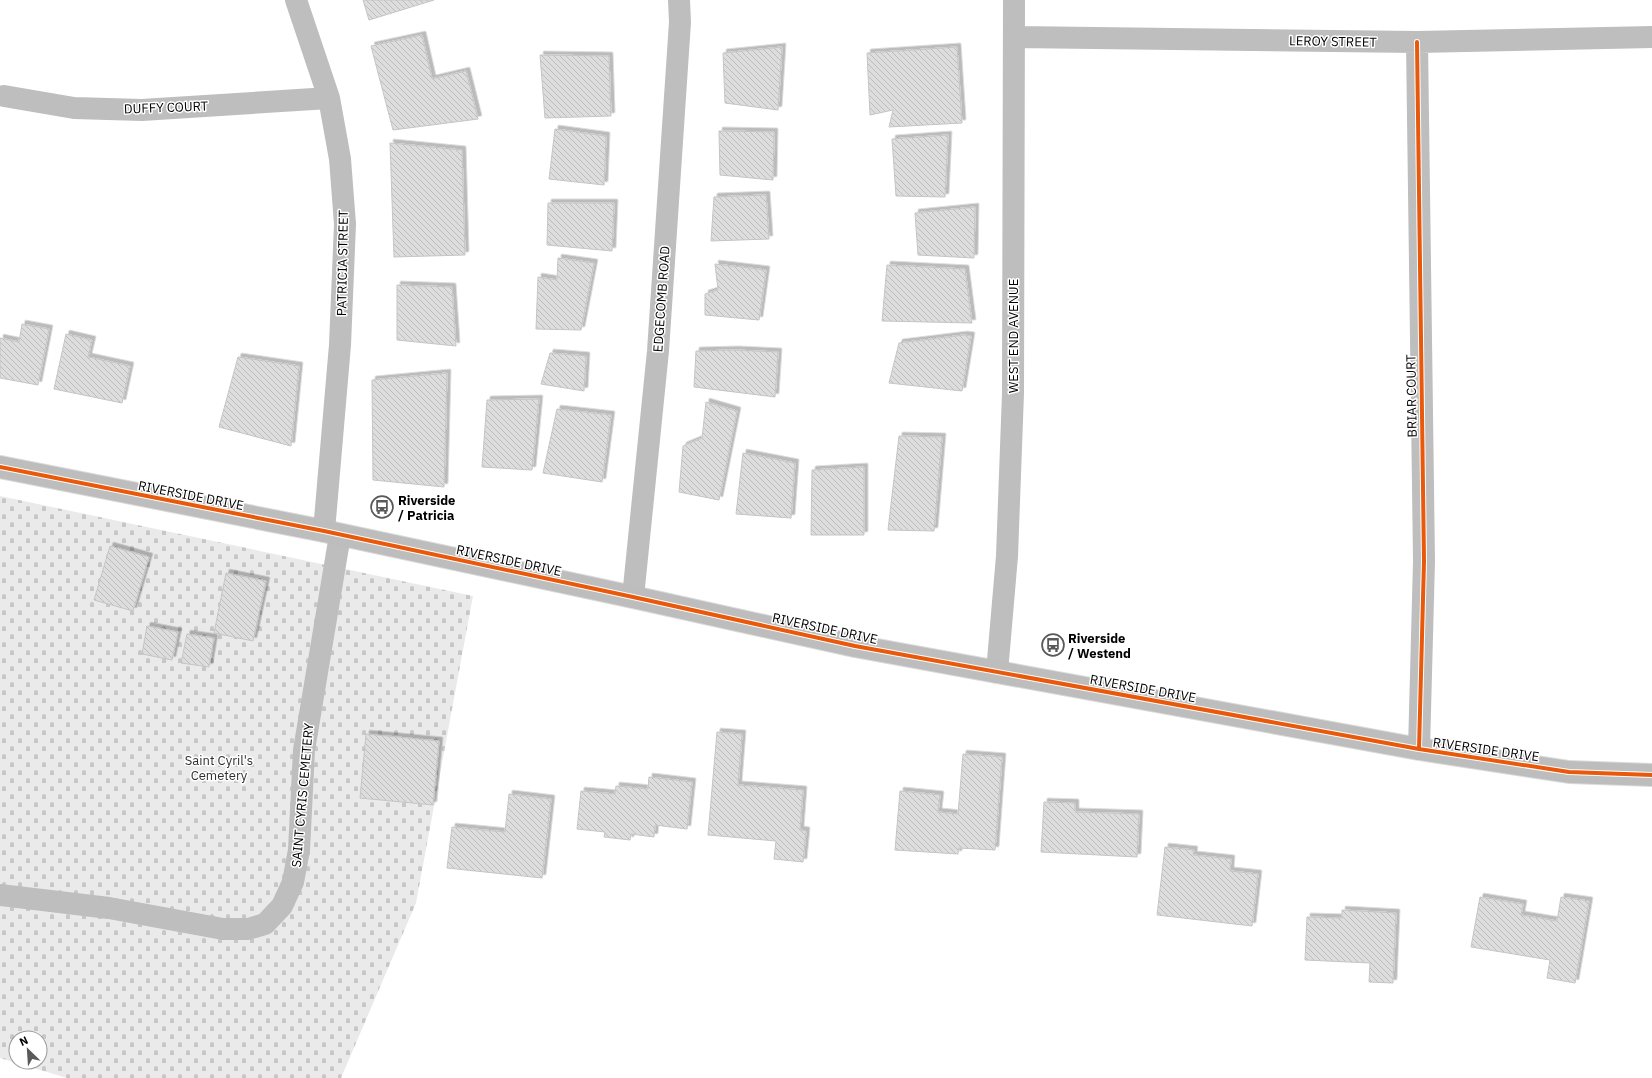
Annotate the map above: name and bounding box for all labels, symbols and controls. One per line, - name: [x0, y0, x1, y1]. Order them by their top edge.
- street label: LEROY STREET: [1289, 32, 1377, 51]
- street label: DUFFY COURT: [124, 98, 209, 117]
- street label: PATRICIA STREET: [333, 209, 352, 316]
- street label: EDGECOMB ROAD: [649, 245, 674, 353]
- street label: WEST END AVENUE: [1005, 279, 1022, 393]
- street label: BRIAR COURT: [1402, 354, 1421, 438]
- street label: RIVERSIDE DRIVE: [137, 477, 245, 514]
- place label: Riverside / Patricia: [398, 492, 455, 524]
- bus stop icon: Riverside / Patricia: [369, 494, 395, 520]
- street label: RIVERSIDE DRIVE: [455, 541, 563, 580]
- street label: RIVERSIDE DRIVE: [771, 609, 879, 648]
- place label: Riverside / Westend: [1068, 630, 1131, 662]
- bus stop icon: Riverside / Westend: [1040, 632, 1066, 658]
- street label: RIVERSIDE DRIVE: [1089, 671, 1197, 706]
- street label: SAINT CYRIS CEMETERY: [288, 722, 317, 868]
- street label: RIVERSIDE DRIVE: [1432, 734, 1540, 765]
- park label: Saint Cyril's Cemetery: [185, 752, 253, 784]
- north arrow: [8, 1030, 48, 1070]
- text: N: [17, 1033, 30, 1049]

